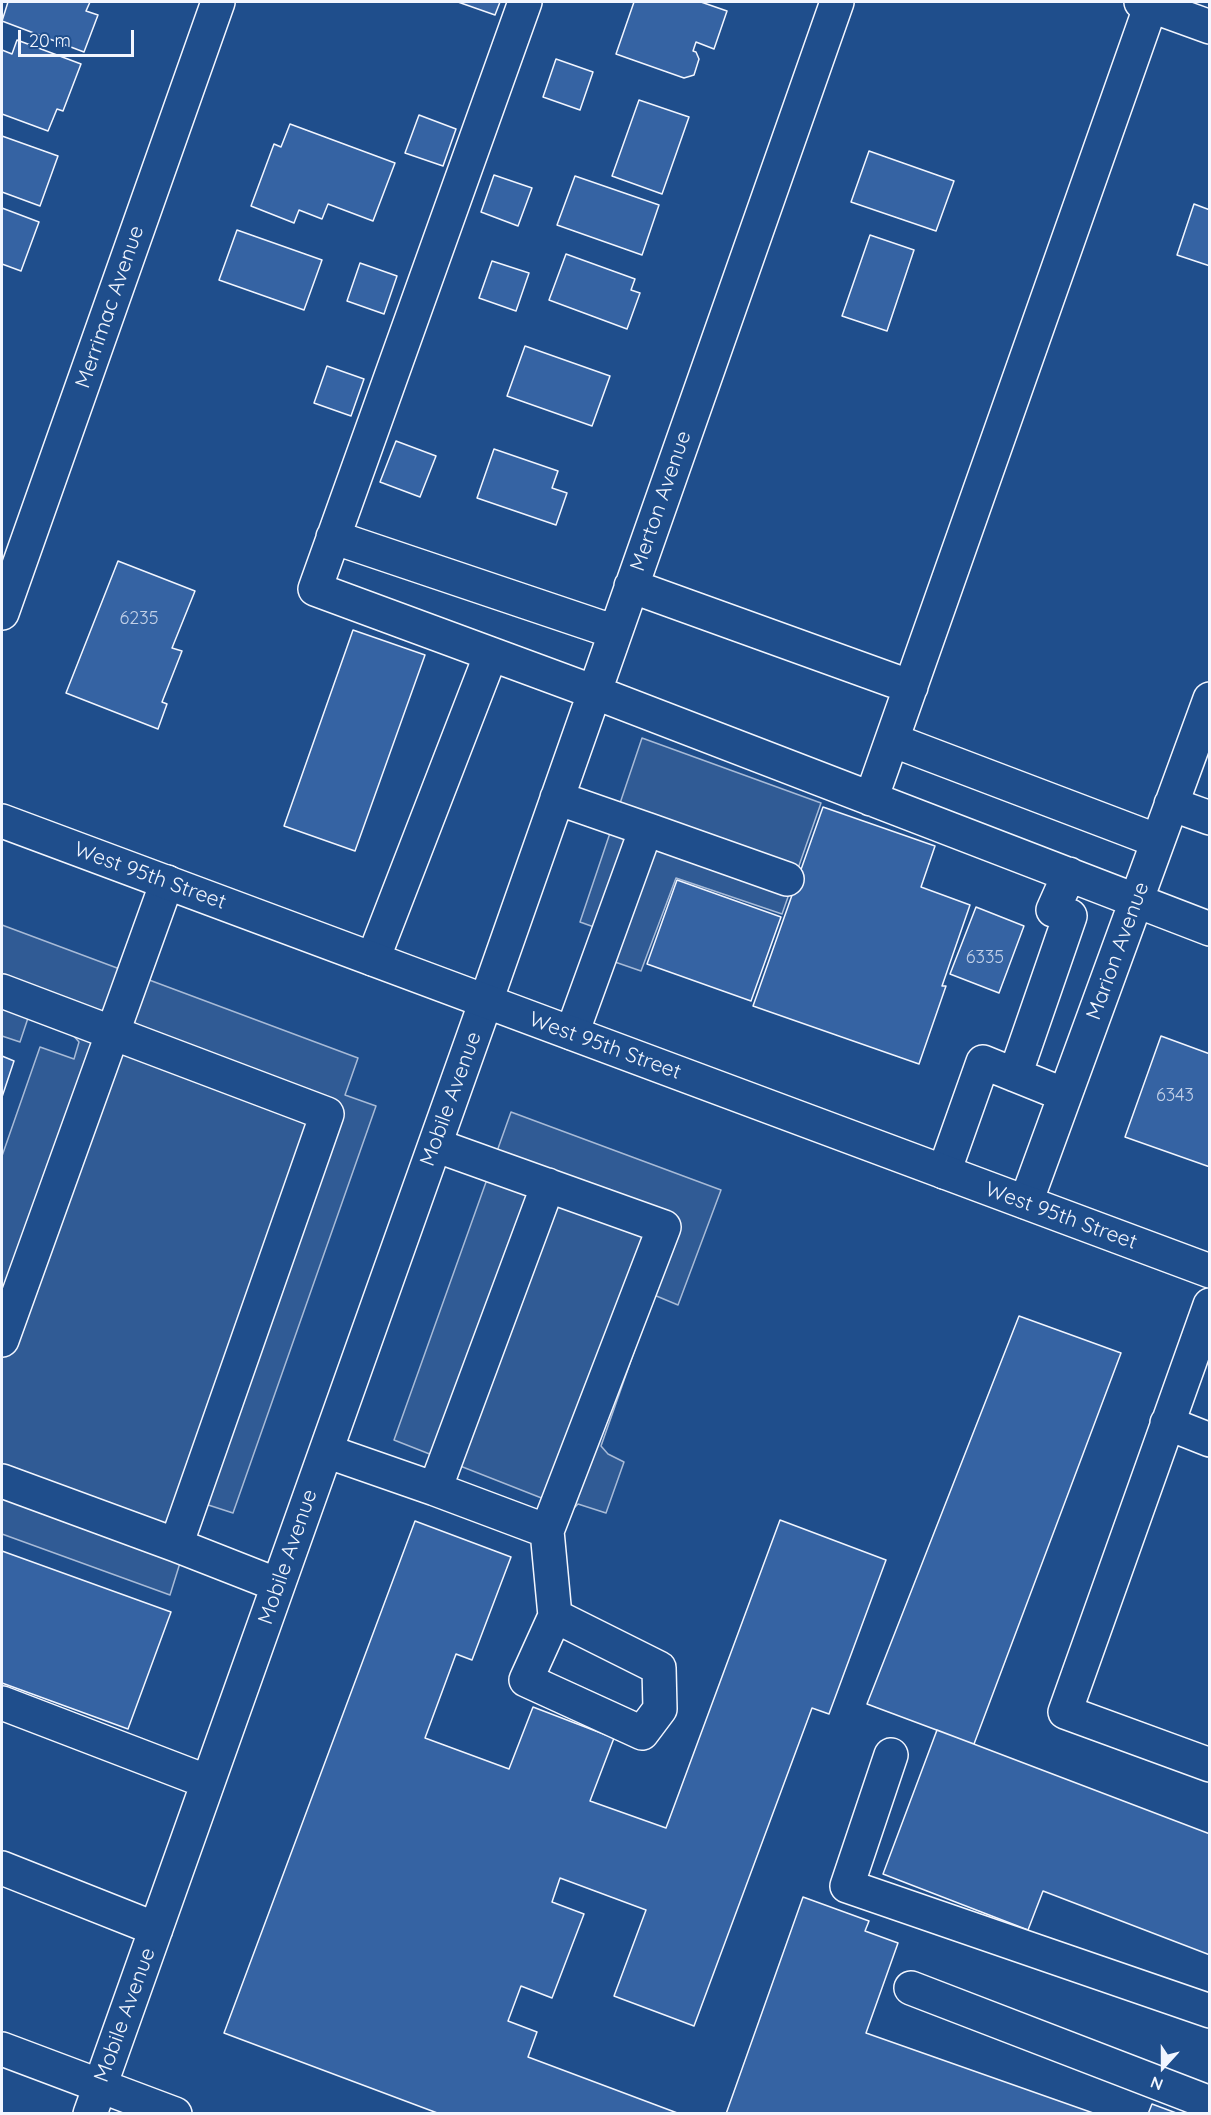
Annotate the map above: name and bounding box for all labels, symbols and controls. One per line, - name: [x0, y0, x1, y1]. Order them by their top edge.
- scale bar: [21, 18, 136, 56]
- text: 20 m: [29, 29, 71, 52]
- street label: Merrimac Avenue: [70, 222, 150, 392]
- street label: Merton Avenue: [625, 428, 697, 574]
- house number: 6235: [120, 608, 158, 630]
- street label: West 95th Street: [71, 837, 229, 915]
- street label: Marion Avenue: [1081, 879, 1155, 1023]
- house number: 6335: [966, 947, 1004, 969]
- street label: West 95th Street: [526, 1007, 684, 1085]
- street label: Mobile Avenue: [415, 1028, 487, 1170]
- house number: 6343: [1156, 1085, 1194, 1107]
- street label: West 95th Street: [982, 1177, 1140, 1255]
- street label: Mobile Avenue: [253, 1486, 323, 1628]
- street label: Mobile Avenue: [89, 1944, 161, 2086]
- north arrow: [1133, 2037, 1193, 2097]
- text: N: [1147, 2072, 1166, 2095]

